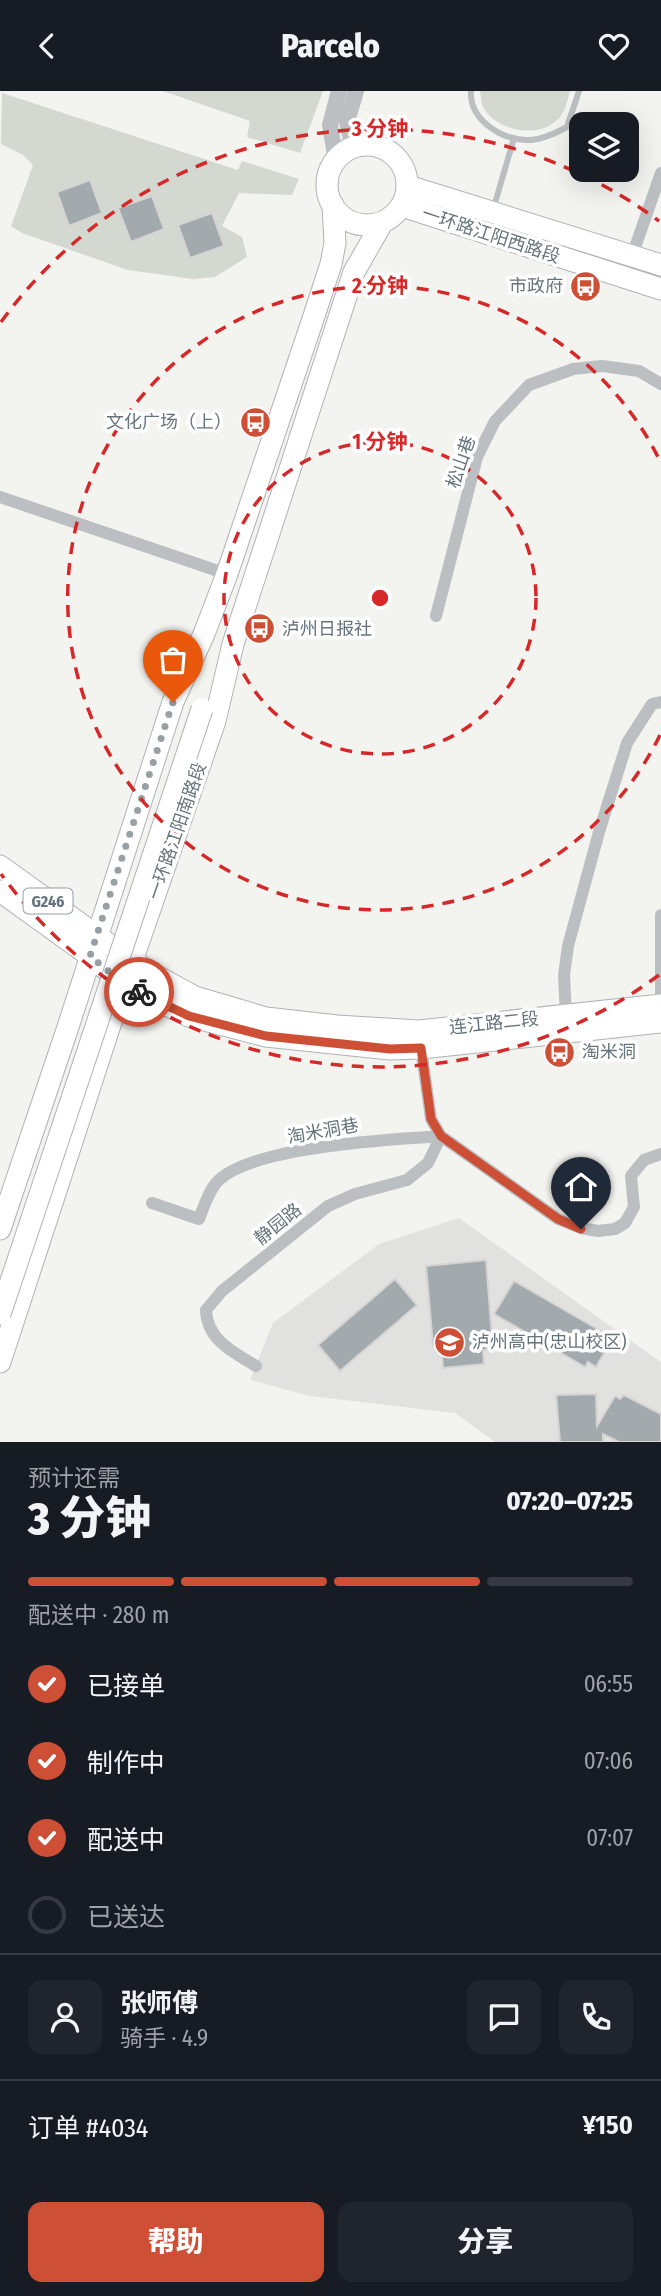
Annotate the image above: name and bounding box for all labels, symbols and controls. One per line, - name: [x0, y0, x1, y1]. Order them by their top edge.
- icon: back: [28, 27, 66, 65]
- text: Parcelo: [281, 27, 380, 65]
- icon: heart: [595, 27, 633, 65]
- map controls: [569, 112, 639, 182]
- button: layers: [569, 112, 639, 182]
- text: 3 分钟: [351, 116, 408, 142]
- street label: 一环路江阳西路段: [419, 202, 563, 268]
- bus stop icon: 市政府: [569, 269, 603, 303]
- text: 2 分钟: [351, 273, 408, 299]
- place label: 市政府: [509, 275, 563, 297]
- bus stop icon: 文化广场（上）: [238, 405, 272, 439]
- place label: 文化广场（上）: [106, 411, 232, 433]
- text: 1 分钟: [352, 429, 408, 455]
- street label: 松山巷: [442, 433, 480, 491]
- centre of rings: [368, 586, 392, 610]
- bus stop icon: 泸州日报社: [242, 612, 276, 646]
- place label: 泸州日报社: [282, 618, 372, 640]
- pin: [143, 630, 203, 702]
- icon: bag: [154, 641, 192, 679]
- street label: 一环路江阳南路段: [143, 759, 211, 903]
- road number: G246: [23, 888, 72, 913]
- courier: [104, 957, 174, 1027]
- icon: bike: [120, 973, 158, 1011]
- street label: 连江路二段: [448, 1007, 540, 1039]
- bus stop icon: 淘米洞: [542, 1035, 576, 1069]
- place label: 淘米洞: [582, 1041, 636, 1063]
- street label: 淘米洞巷: [286, 1114, 360, 1148]
- pin: [551, 1157, 611, 1229]
- icon: home: [562, 1168, 600, 1206]
- street label: 静园路: [250, 1198, 306, 1250]
- school or university icon: 泸州高中(忠山校区): [432, 1325, 466, 1359]
- place label: 泸州高中(忠山校区): [472, 1331, 627, 1353]
- text: 预计还需: [28, 1464, 120, 1492]
- text: 07:20–07:25: [506, 1486, 633, 1517]
- text: 3 分钟: [28, 1491, 151, 1546]
- text: 配送中 · 280 m: [28, 1601, 169, 1629]
- icon: check: [28, 1665, 66, 1703]
- text: 06:55: [584, 1670, 633, 1698]
- text: 已接单: [87, 1671, 165, 1702]
- icon: check: [28, 1742, 66, 1780]
- text: 07:06: [584, 1747, 633, 1775]
- text: 制作中: [87, 1748, 165, 1779]
- icon: check: [28, 1819, 66, 1857]
- text: 07:07: [586, 1824, 633, 1852]
- text: 配送中: [87, 1825, 165, 1856]
- text: 已送达: [87, 1902, 165, 1933]
- button: person: [28, 1980, 102, 2054]
- button: chat: [467, 1980, 541, 2054]
- button: phone: [559, 1980, 633, 2054]
- text: 张师傅: [120, 1988, 198, 2019]
- text: 骑手 · 4.9: [120, 2024, 208, 2052]
- text: ¥150: [582, 2110, 633, 2141]
- text: 订单 #4034: [28, 2113, 148, 2144]
- button: 帮助: [28, 2202, 324, 2282]
- button: 分享: [338, 2202, 633, 2282]

